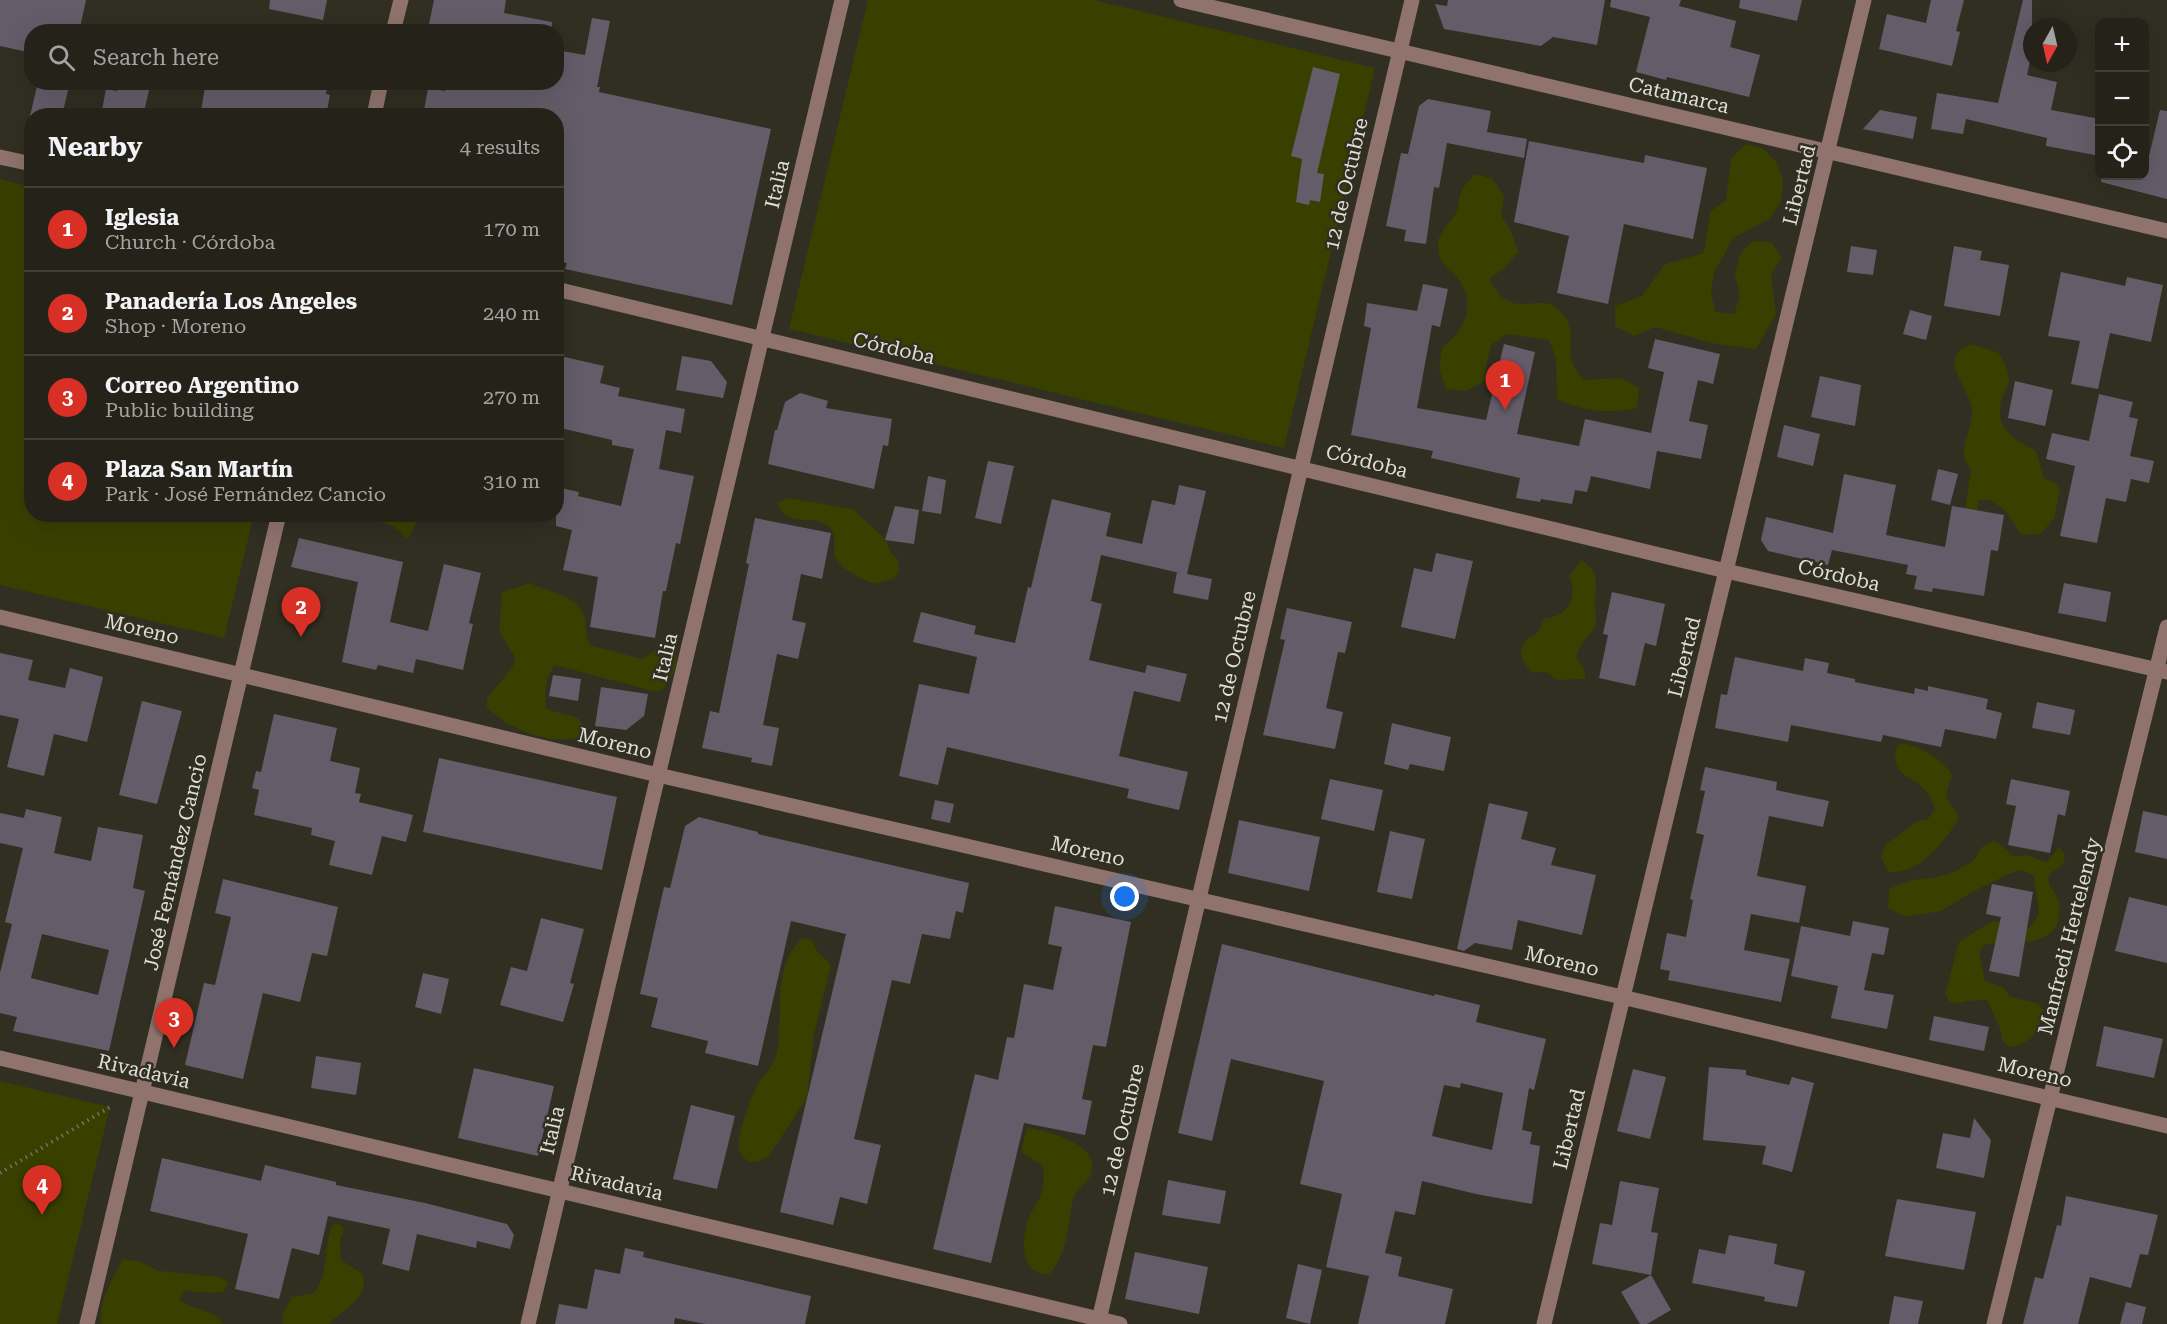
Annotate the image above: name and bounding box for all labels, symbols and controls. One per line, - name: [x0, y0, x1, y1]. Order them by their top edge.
- north arrow: [2023, 18, 2077, 72]
- map controls: [2095, 18, 2149, 180]
- button: +: [2095, 18, 2149, 72]
- search box: [24, 24, 564, 90]
- icon: search: [45, 41, 78, 74]
- text: Search here: [93, 45, 219, 70]
- street label: Catamarca: [1626, 72, 1732, 118]
- button: −: [2095, 72, 2149, 126]
- street label: 12 de Octubre: [1319, 115, 1373, 253]
- button: locate: [2095, 126, 2149, 180]
- text: Nearby: [48, 132, 142, 162]
- text: 4 results: [460, 135, 540, 159]
- street label: Libertad: [1777, 142, 1821, 228]
- street label: Italia: [760, 157, 794, 211]
- text: Iglesia: [105, 205, 179, 230]
- text: 1: [62, 217, 73, 241]
- text: 170 m: [483, 217, 540, 241]
- text: Church · Córdoba: [105, 230, 275, 254]
- text: Panadería Los Angeles: [105, 289, 357, 314]
- text: 2: [62, 301, 73, 325]
- text: 240 m: [483, 301, 540, 325]
- text: Shop · Moreno: [105, 314, 246, 338]
- street label: Córdoba: [851, 327, 937, 369]
- pin: 1: [1486, 360, 1524, 410]
- text: Correo Argentino: [105, 373, 299, 398]
- text: 3: [62, 385, 73, 409]
- text: 270 m: [483, 385, 540, 409]
- text: Public building: [105, 398, 254, 422]
- street label: Córdoba: [1324, 439, 1411, 483]
- text: Plaza San Martín: [105, 457, 293, 482]
- text: 4: [62, 469, 73, 493]
- text: 310 m: [483, 469, 540, 493]
- text: Park · José Fernández Cancio: [105, 482, 386, 506]
- street label: Córdoba: [1796, 554, 1882, 596]
- pin: 2: [282, 588, 320, 637]
- street label: 12 de Octubre: [1207, 588, 1261, 726]
- street label: Moreno: [103, 609, 181, 649]
- street label: Libertad: [1662, 614, 1706, 700]
- street label: Italia: [648, 630, 682, 684]
- street label: Moreno: [576, 722, 654, 764]
- street label: José Fernández Cancio: [138, 751, 212, 973]
- street label: Moreno: [1049, 831, 1127, 871]
- street label: Manfredi Hertelendy: [2033, 835, 2105, 1037]
- your location: [1110, 882, 1139, 911]
- street label: Moreno: [1523, 941, 1601, 981]
- pin: 3: [154, 998, 194, 1048]
- street label: Rivadavia: [95, 1049, 193, 1093]
- street label: Moreno: [1996, 1052, 2074, 1092]
- street label: 12 de Octubre: [1095, 1061, 1149, 1199]
- street label: Libertad: [1548, 1086, 1590, 1172]
- street label: Italia: [535, 1103, 569, 1157]
- street label: Rivadavia: [568, 1161, 666, 1205]
- pin: 4: [22, 1166, 62, 1215]

